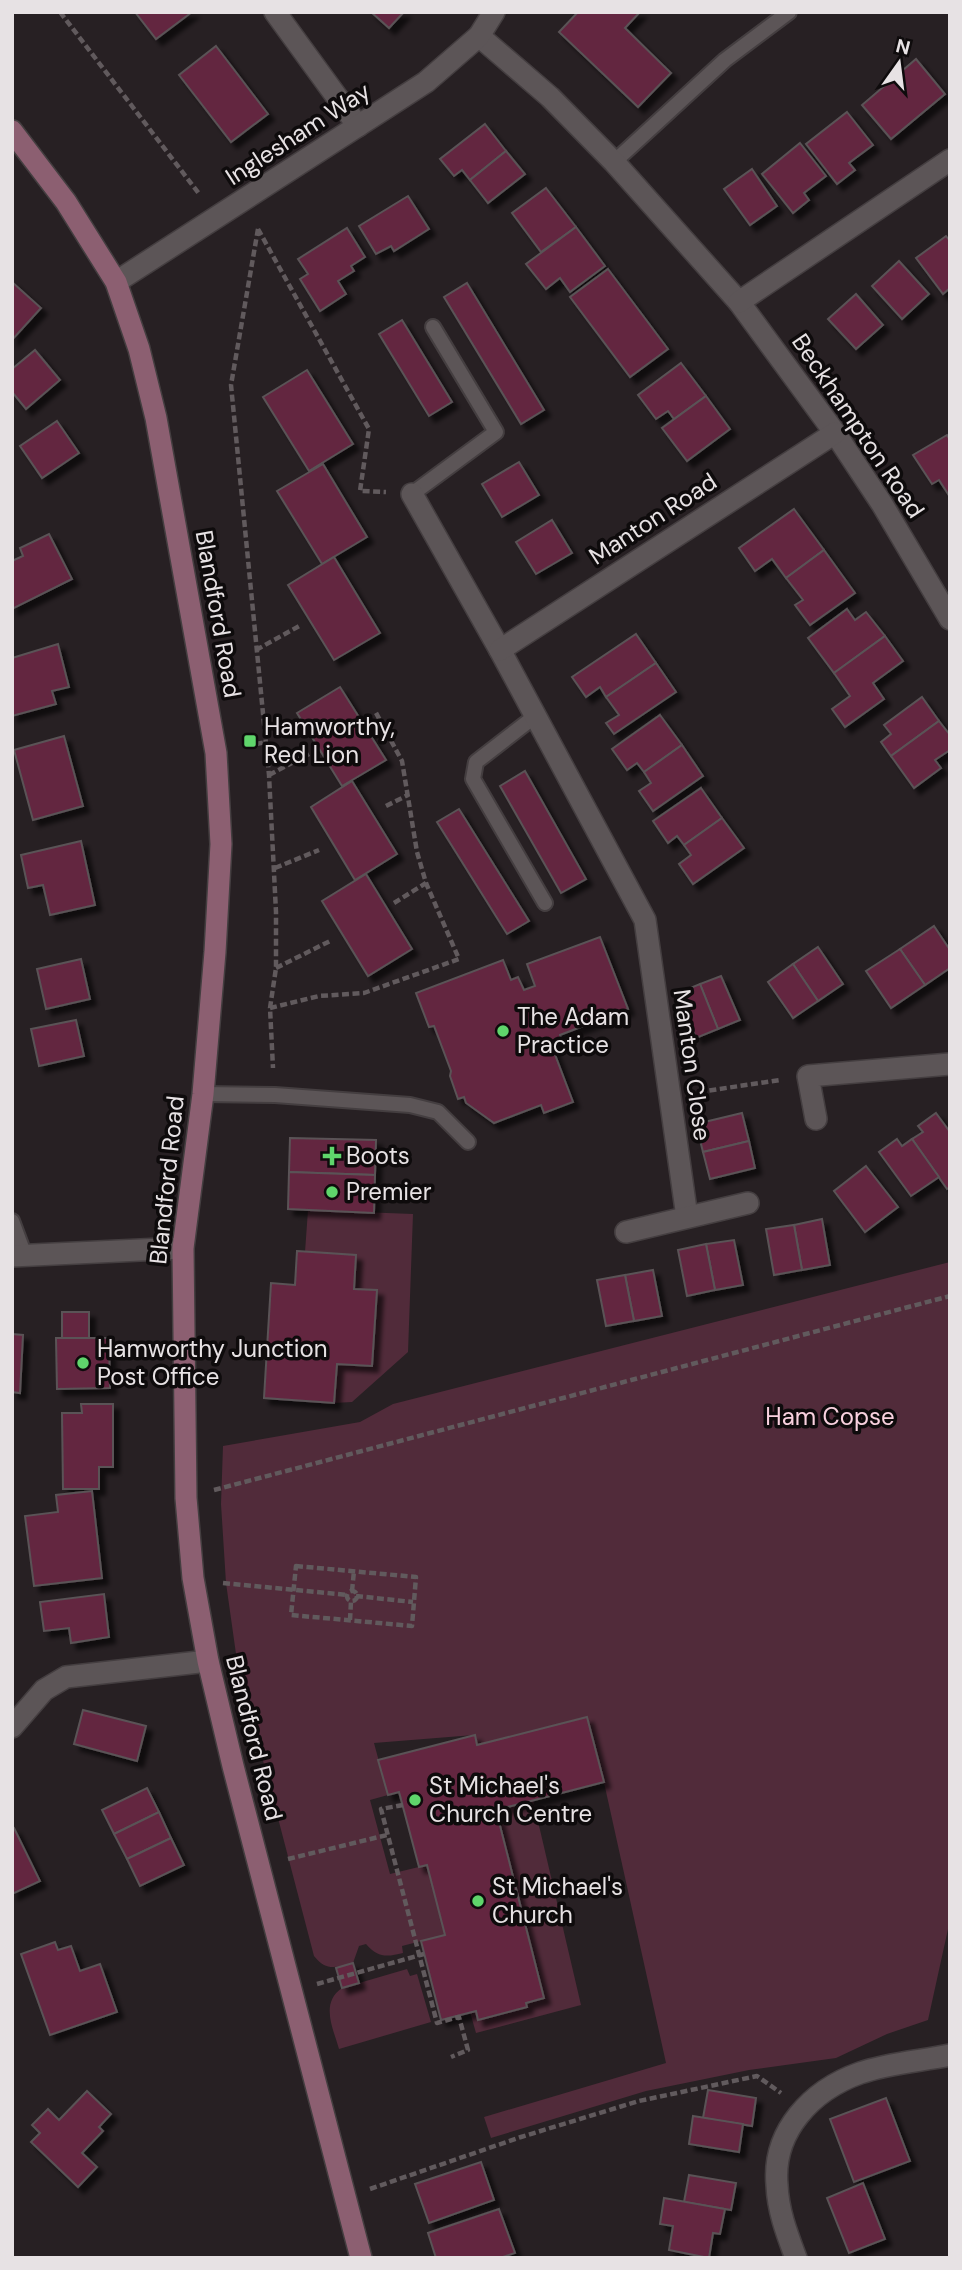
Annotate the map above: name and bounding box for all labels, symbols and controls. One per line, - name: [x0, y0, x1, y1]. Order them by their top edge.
- north arrow: [864, 28, 934, 98]
- text: N: [893, 33, 913, 61]
- street label: Inglesham Way: [219, 75, 376, 192]
- street label: Beckhampton Road: [785, 327, 932, 524]
- street label: Manton Road: [583, 466, 723, 571]
- street label: Blandford Road: [189, 528, 248, 700]
- place label: Hamworthy, Red Lion: [264, 711, 395, 770]
- marker: Hamworthy, Red Lion: [242, 733, 258, 749]
- street label: Manton Close: [667, 987, 718, 1143]
- place label: The Adam Practice: [517, 1001, 629, 1060]
- marker: The Adam Practice: [495, 1023, 511, 1039]
- street label: Blandford Road: [142, 1094, 191, 1266]
- place label: Boots: [346, 1140, 410, 1171]
- marker: Boots: [324, 1148, 340, 1164]
- place label: Premier: [346, 1176, 432, 1207]
- marker: Premier: [324, 1184, 340, 1200]
- place label: Hamworthy Junction Post Office: [97, 1333, 327, 1392]
- marker: Hamworthy Junction Post Office: [75, 1355, 91, 1371]
- park label: Ham Copse: [765, 1401, 895, 1432]
- street label: Blandford Road: [219, 1652, 290, 1824]
- place label: St Michael's Church Centre: [429, 1770, 592, 1829]
- marker: St Michael's Church Centre: [407, 1792, 423, 1808]
- place label: St Michael's Church: [492, 1871, 623, 1930]
- marker: St Michael's Church: [470, 1893, 486, 1909]

